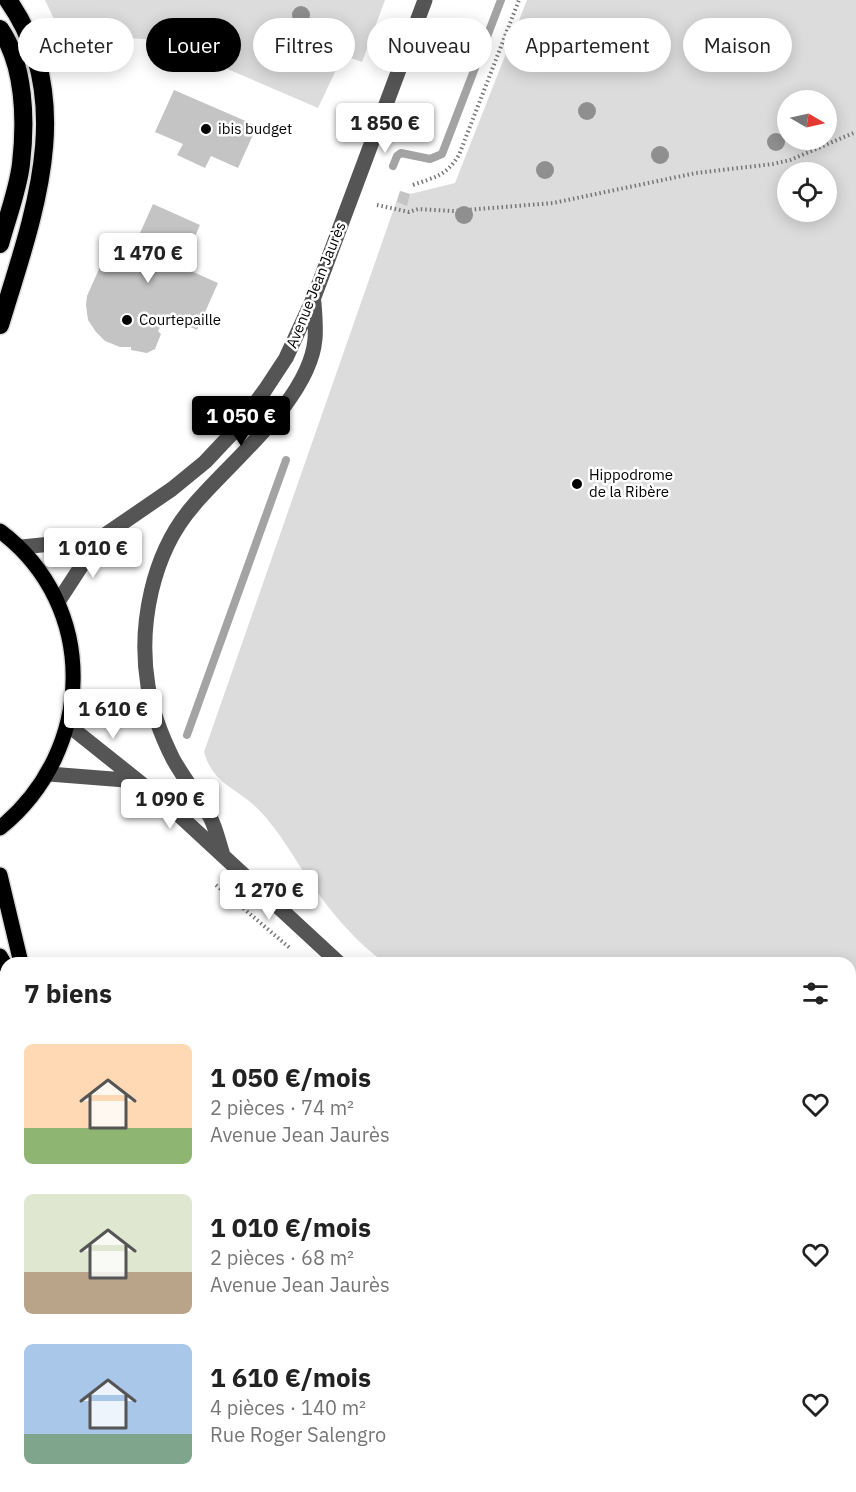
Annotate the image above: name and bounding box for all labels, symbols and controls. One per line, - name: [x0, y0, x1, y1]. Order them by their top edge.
- chip: Acheter: [18, 18, 134, 72]
- chip: Louer: [146, 18, 241, 72]
- chip: Filtres: [253, 18, 355, 72]
- chip: Nouveau: [367, 18, 492, 72]
- chip: Appartement: [504, 18, 671, 72]
- chip: Maison: [683, 18, 792, 72]
- north arrow: [777, 90, 837, 150]
- map controls: [777, 90, 837, 222]
- pin: 1 850 €: [330, 103, 440, 154]
- text: 1 850 €: [350, 109, 420, 136]
- place label: ibis budget: [218, 119, 292, 138]
- marker: ibis budget: [199, 122, 213, 136]
- button: locate: [777, 162, 837, 222]
- street label: Avenue Jean Jaurès: [281, 219, 350, 351]
- pin: 1 470 €: [93, 233, 203, 284]
- text: 1 470 €: [113, 239, 183, 266]
- place label: Courtepaille: [139, 310, 221, 329]
- marker: Courtepaille: [120, 313, 134, 327]
- pin: 1 050 €: [186, 396, 296, 447]
- text: 1 050 €: [206, 402, 276, 429]
- place label: Hippodrome de la Ribère: [589, 465, 673, 501]
- marker: Hippodrome de la Ribère: [570, 477, 584, 491]
- pin: 1 010 €: [38, 528, 148, 579]
- text: 1 010 €: [58, 534, 128, 561]
- pin: 1 610 €: [58, 689, 168, 740]
- text: 1 610 €: [78, 695, 148, 722]
- pin: 1 090 €: [115, 779, 225, 830]
- text: 1 090 €: [135, 785, 205, 812]
- pin: 1 270 €: [214, 870, 324, 921]
- text: 1 270 €: [234, 876, 304, 903]
- text: 7 biens: [24, 976, 112, 1010]
- icon: filters: [799, 977, 832, 1010]
- text: 1 050 €/mois: [210, 1060, 371, 1094]
- icon: home: [72, 1068, 144, 1140]
- icon: heart: [799, 1088, 832, 1121]
- text: 2 pièces · 74 m²: [210, 1094, 354, 1121]
- text: Avenue Jean Jaurès: [210, 1121, 390, 1148]
- text: 1 010 €/mois: [210, 1210, 371, 1244]
- icon: home: [72, 1218, 144, 1290]
- icon: heart: [799, 1238, 832, 1271]
- text: 2 pièces · 68 m²: [210, 1244, 354, 1271]
- text: Avenue Jean Jaurès: [210, 1271, 390, 1298]
- text: 1 610 €/mois: [210, 1360, 371, 1394]
- icon: home: [72, 1368, 144, 1440]
- icon: heart: [799, 1388, 832, 1421]
- text: 4 pièces · 140 m²: [210, 1394, 366, 1421]
- text: Rue Roger Salengro: [210, 1421, 386, 1448]

